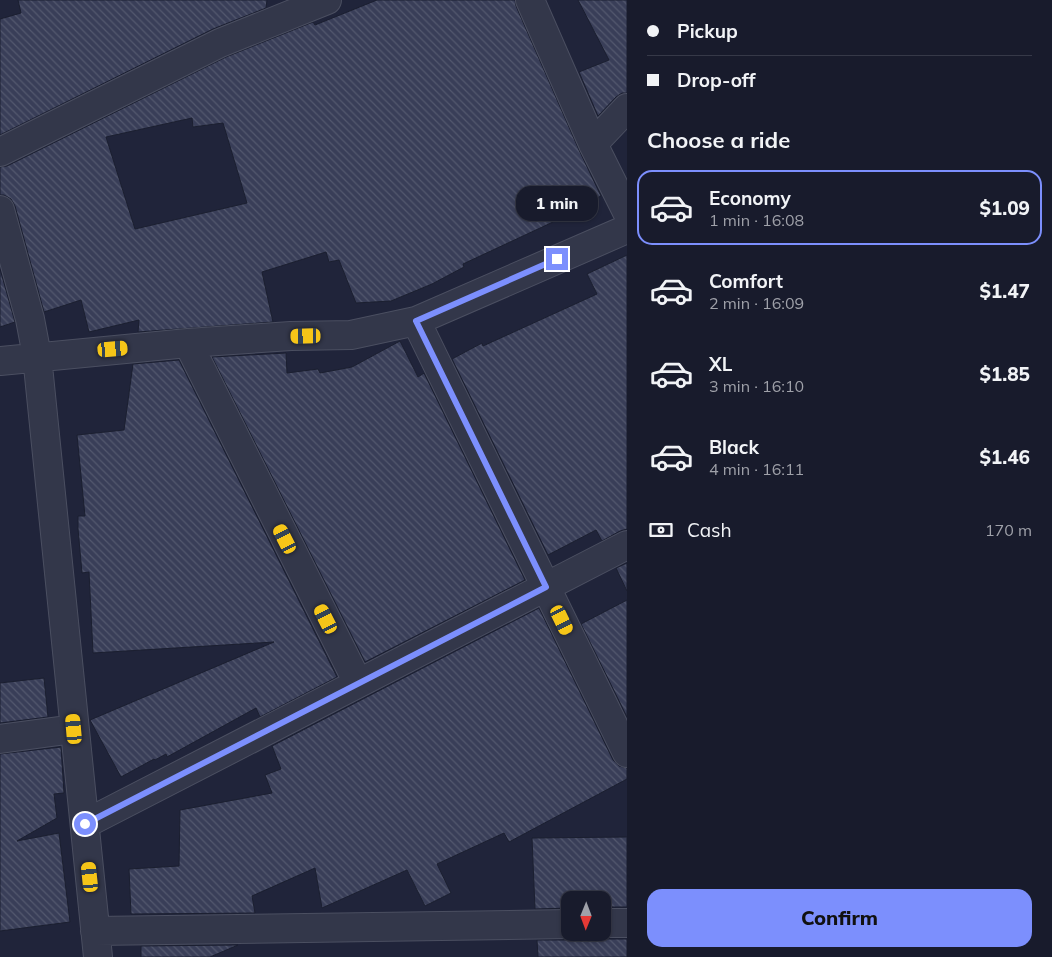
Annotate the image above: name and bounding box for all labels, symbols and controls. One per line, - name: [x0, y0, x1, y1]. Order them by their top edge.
- text: Pickup: [677, 19, 738, 43]
- text: Drop-off: [677, 68, 755, 92]
- text: Choose a ride: [647, 126, 790, 154]
- icon: car: [649, 185, 694, 230]
- callout: 1 min: [516, 186, 598, 222]
- text: Economy: [709, 186, 791, 210]
- text: 1 min: [536, 193, 578, 213]
- text: $1.09: [979, 196, 1030, 220]
- text: 1 min · 16:08: [709, 210, 804, 230]
- route end: [546, 248, 568, 270]
- icon: car: [649, 268, 694, 313]
- text: Comfort: [709, 269, 783, 293]
- text: $1.47: [979, 279, 1030, 303]
- text: 2 min · 16:09: [709, 293, 804, 313]
- car: [290, 328, 321, 344]
- car: [97, 340, 128, 358]
- icon: car: [649, 351, 694, 396]
- text: XL: [709, 352, 732, 376]
- text: $1.85: [979, 362, 1030, 386]
- text: 3 min · 16:10: [709, 376, 804, 396]
- icon: car: [649, 434, 694, 479]
- text: Black: [709, 435, 759, 459]
- text: $1.46: [979, 445, 1030, 469]
- text: 4 min · 16:11: [709, 459, 804, 479]
- icon: cash: [647, 516, 675, 544]
- text: Cash: [687, 518, 732, 542]
- text: 170 m: [985, 520, 1032, 540]
- car: [271, 522, 298, 556]
- car: [312, 602, 339, 636]
- car: [548, 603, 575, 637]
- car: [65, 713, 82, 745]
- route start: [74, 813, 96, 835]
- car: [80, 861, 99, 893]
- button: Confirm: [647, 889, 1032, 947]
- north arrow: [561, 891, 611, 941]
- map controls: [561, 891, 611, 941]

